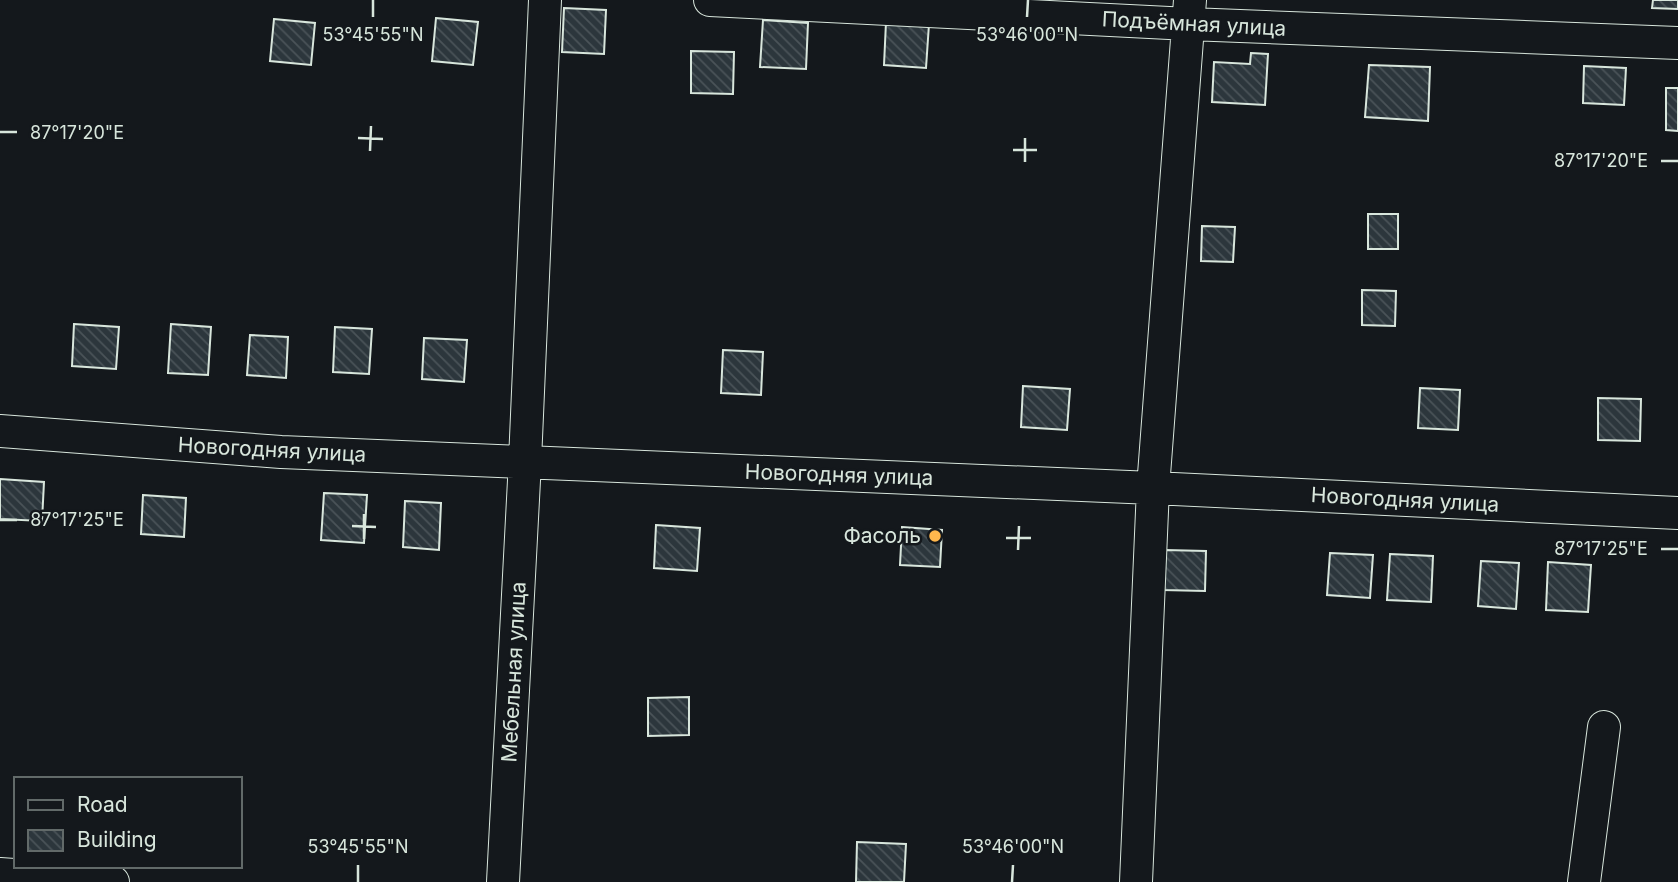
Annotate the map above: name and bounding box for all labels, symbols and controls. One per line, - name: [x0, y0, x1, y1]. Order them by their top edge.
- street label: Подъёмная улица: [1101, 6, 1287, 41]
- text: 53°45'55"N: [323, 24, 423, 45]
- text: 53°46'00"N: [976, 24, 1078, 45]
- text: 87°17'20"E: [30, 122, 124, 143]
- text: 87°17'20"E: [1554, 150, 1648, 171]
- street label: Новогодняя улица: [177, 432, 367, 467]
- street label: Новогодняя улица: [744, 459, 934, 490]
- street label: Новогодняя улица: [1310, 482, 1500, 517]
- text: 87°17'25"E: [30, 509, 124, 530]
- place label: Фасоль: [843, 523, 921, 548]
- marker: Фасоль: [927, 528, 943, 544]
- text: 87°17'25"E: [1554, 538, 1648, 559]
- street label: Мебельная улица: [496, 581, 531, 763]
- legend: [14, 777, 242, 868]
- text: Road: [77, 792, 128, 817]
- text: Building: [77, 827, 157, 852]
- text: 53°45'55"N: [308, 836, 408, 857]
- text: 53°46'00"N: [962, 836, 1064, 857]

